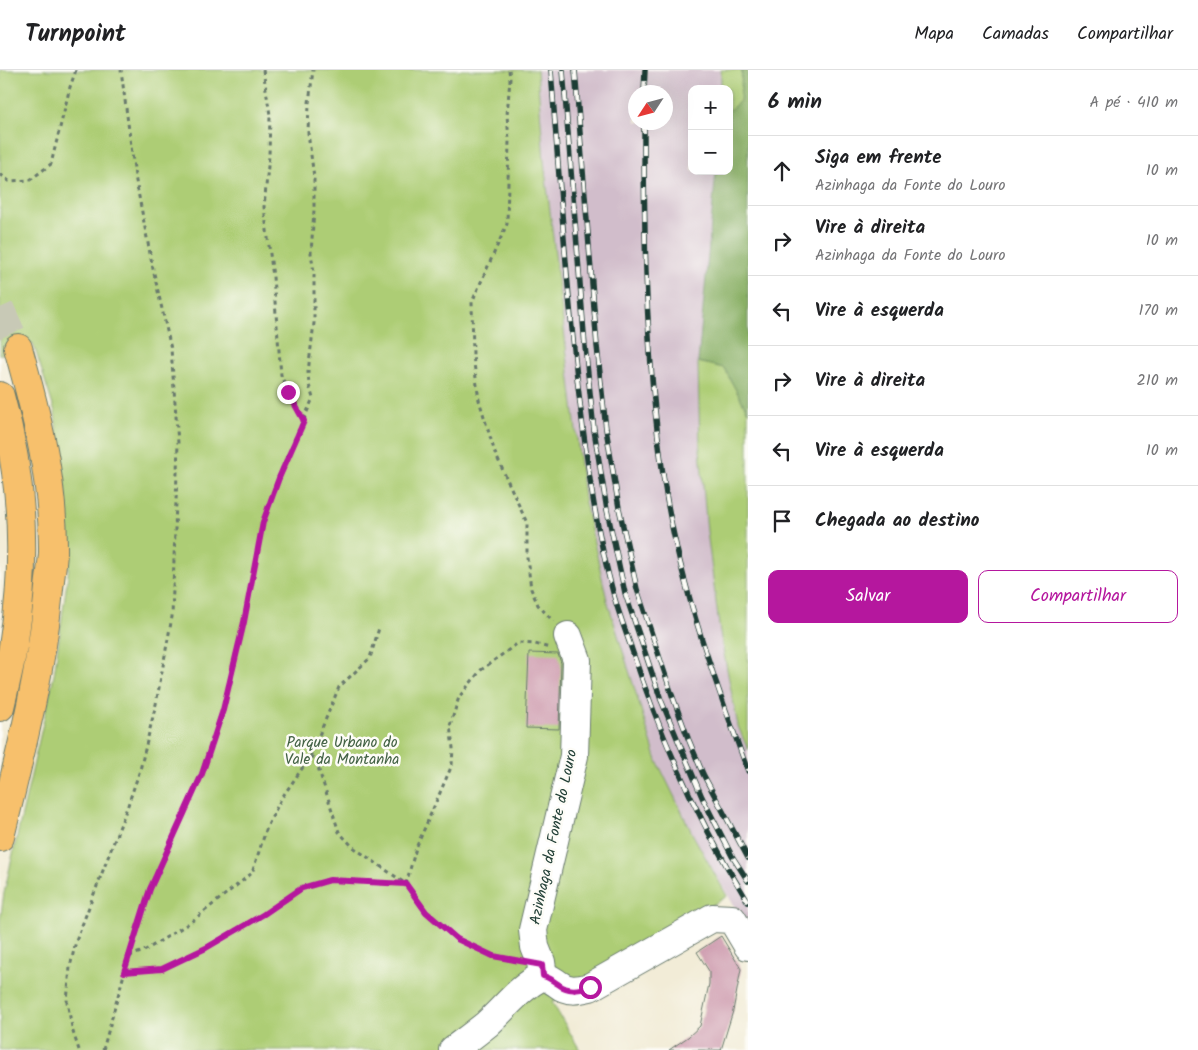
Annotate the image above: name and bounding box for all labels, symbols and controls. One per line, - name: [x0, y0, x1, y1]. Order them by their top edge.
- text: Turnpoint: [25, 15, 126, 54]
- text: Mapa: [914, 20, 954, 49]
- text: Camadas: [982, 20, 1049, 49]
- text: Compartilhar: [1077, 20, 1173, 49]
- north arrow: [628, 85, 673, 130]
- map controls: [688, 85, 733, 175]
- button: +: [688, 85, 733, 130]
- text: 6 min: [768, 86, 822, 119]
- text: A pé · 410 m: [1090, 90, 1178, 115]
- button: −: [688, 130, 733, 175]
- text: Siga em frente: [815, 143, 942, 173]
- icon: ahead: [768, 157, 796, 185]
- text: 10 m: [1146, 158, 1178, 183]
- text: Azinhaga da Fonte do Louro: [815, 173, 1005, 198]
- text: Vire à direita: [815, 213, 925, 243]
- icon: right: [768, 227, 796, 255]
- text: 10 m: [1146, 228, 1178, 253]
- text: Azinhaga da Fonte do Louro: [815, 243, 1005, 268]
- text: Vire à esquerda: [815, 296, 944, 326]
- icon: left: [768, 297, 796, 325]
- text: 170 m: [1138, 298, 1178, 323]
- text: Vire à direita: [815, 366, 925, 396]
- icon: right: [768, 367, 796, 395]
- text: 210 m: [1137, 368, 1178, 393]
- route end: [277, 381, 300, 404]
- text: Vire à esquerda: [815, 436, 944, 466]
- icon: left: [768, 437, 796, 465]
- text: 10 m: [1146, 438, 1178, 463]
- text: Chegada ao destino: [815, 506, 980, 536]
- icon: arrive: [768, 507, 796, 535]
- button: Salvar: [768, 570, 968, 623]
- button: Compartilhar: [978, 570, 1178, 623]
- park label: Parque Urbano do Vale da Montanha: [285, 731, 399, 772]
- street label: Azinhaga da Fonte do Louro: [524, 747, 584, 927]
- route start: [579, 976, 602, 999]

